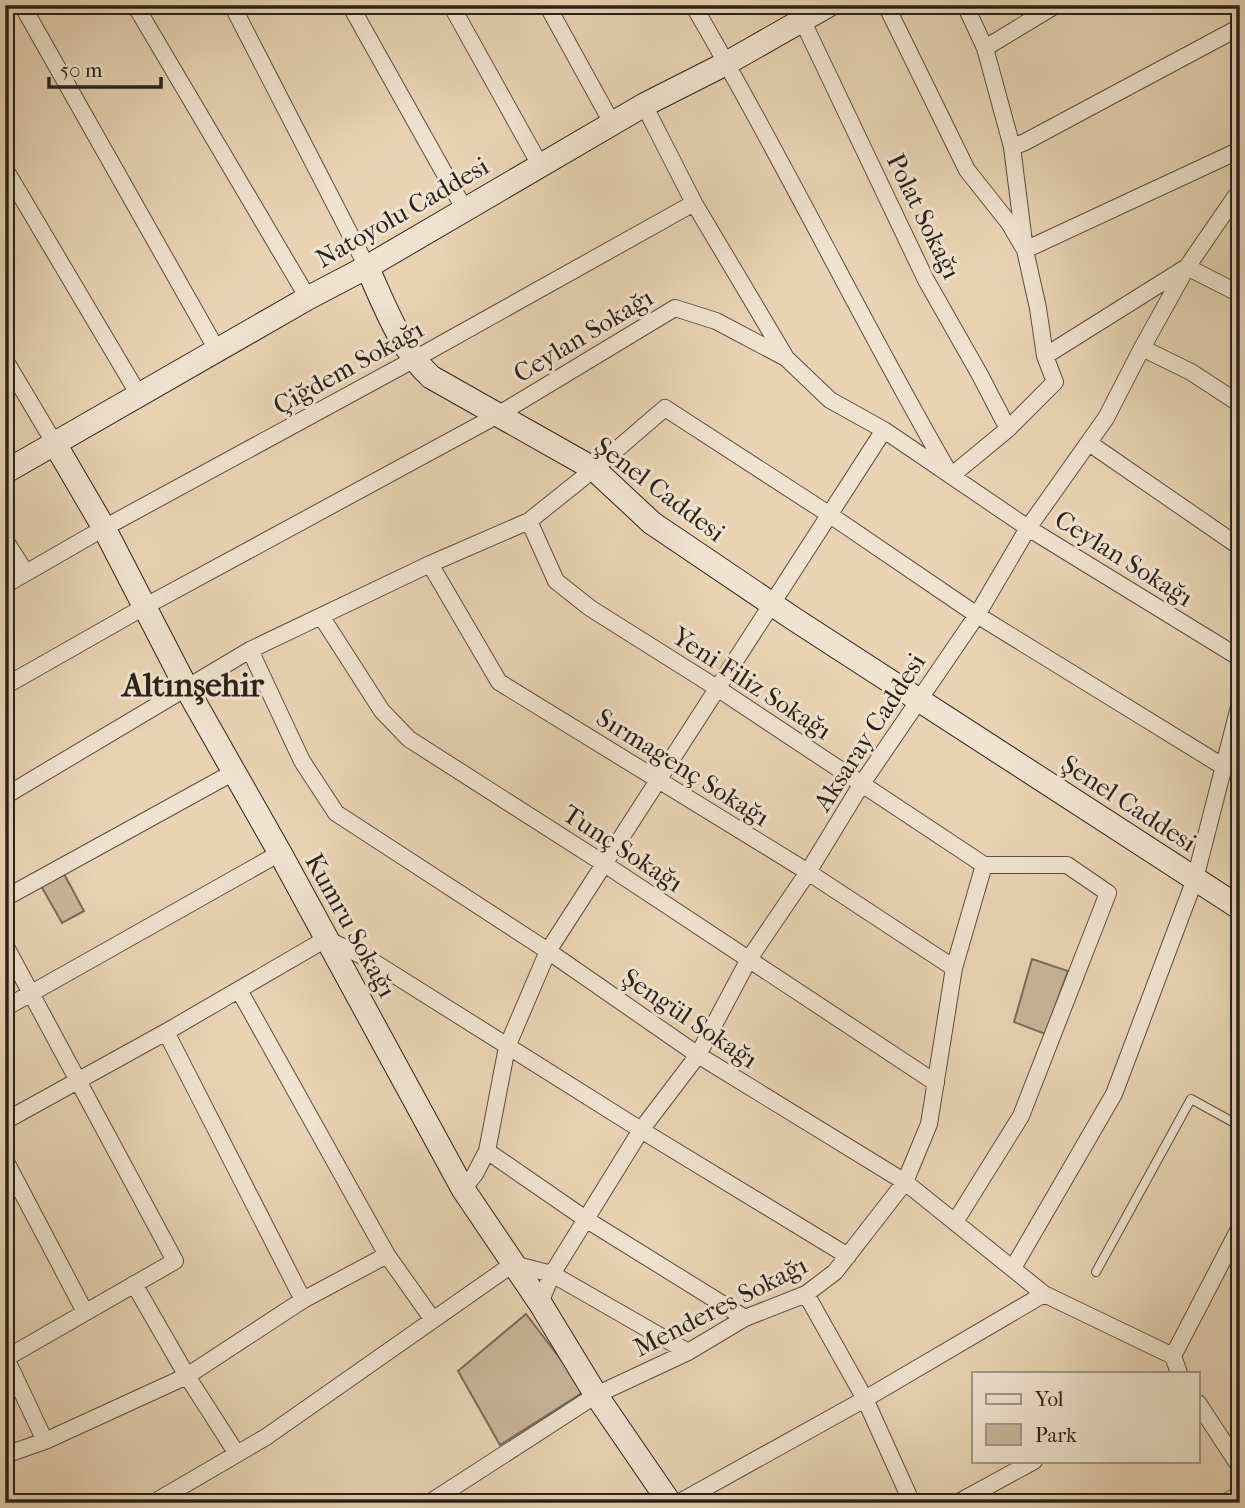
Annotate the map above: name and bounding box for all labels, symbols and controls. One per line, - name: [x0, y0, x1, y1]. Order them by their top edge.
- scale bar: [49, 46, 161, 90]
- text: 50 m: [60, 58, 103, 82]
- street label: Polat Sokağı: [880, 149, 967, 284]
- street label: Natoyolu Caddesi: [310, 150, 494, 274]
- street label: Ceylan Sokağı: [508, 282, 659, 389]
- street label: Çiğdem Sokağı: [268, 313, 429, 421]
- street label: Şenel Caddesi: [589, 430, 731, 549]
- street label: Ceylan Sokağı: [1049, 504, 1199, 613]
- street label: Yeni Filiz Sokağı: [665, 620, 837, 747]
- street label: Aksaray Caddesi: [806, 647, 932, 818]
- district label: Altınşehir: [120, 666, 265, 705]
- street label: Sırmagenç Sokağı: [591, 702, 775, 833]
- street label: Şenel Caddesi: [1055, 748, 1202, 859]
- street label: Tunç Sokağı: [557, 798, 689, 899]
- street label: Kumru Sokağı: [298, 848, 403, 1003]
- street label: Şengül Sokağı: [616, 962, 764, 1075]
- street label: Menderes Sokağı: [628, 1249, 812, 1364]
- legend: [972, 1372, 1200, 1462]
- text: Yol: [1034, 1387, 1064, 1411]
- text: Park: [1035, 1423, 1077, 1447]

